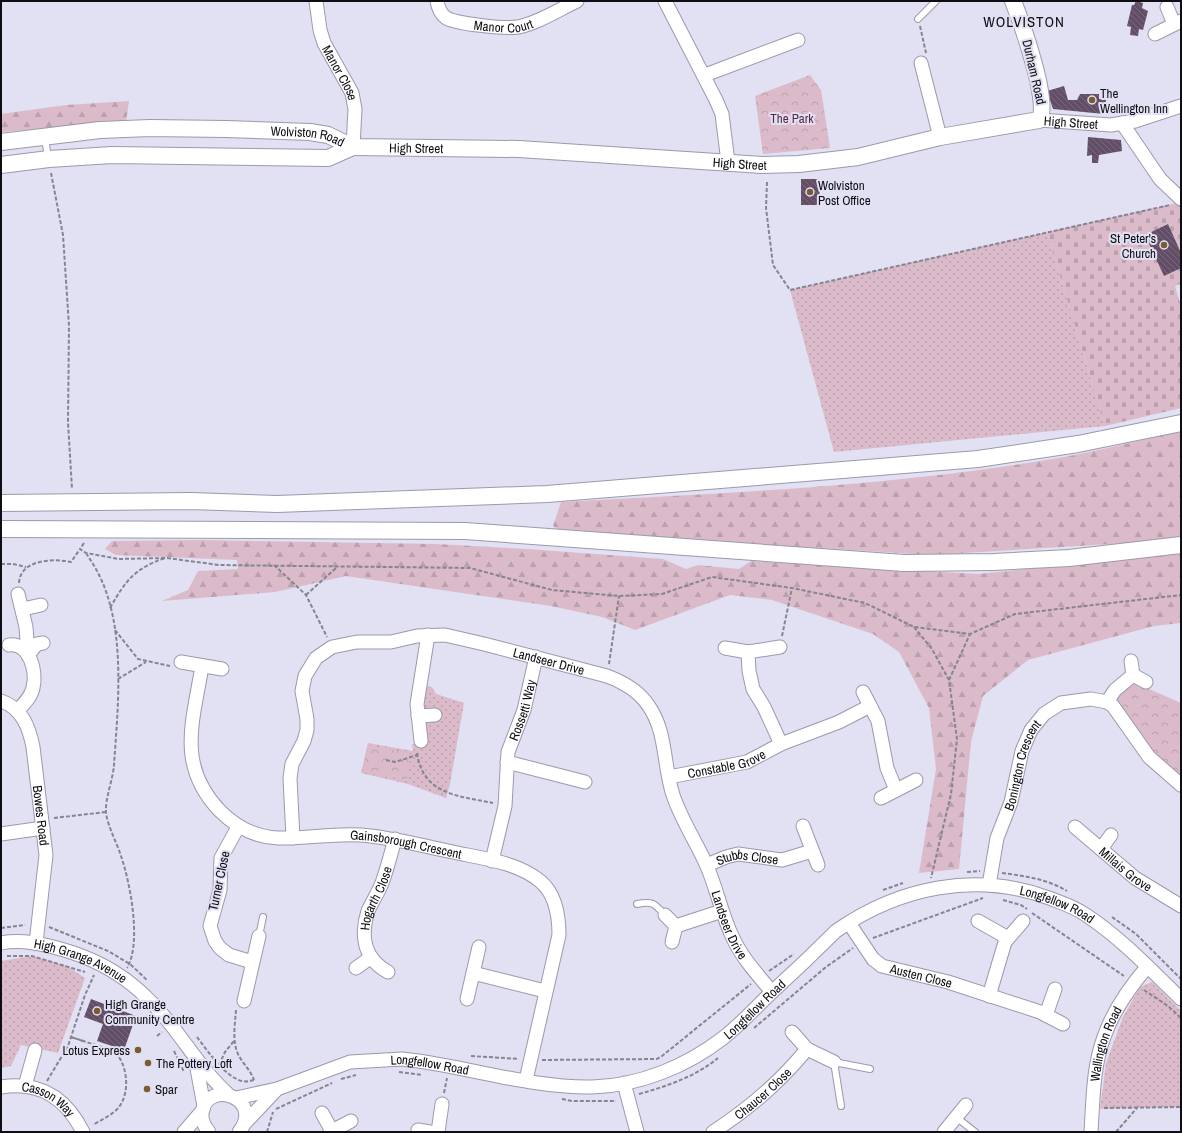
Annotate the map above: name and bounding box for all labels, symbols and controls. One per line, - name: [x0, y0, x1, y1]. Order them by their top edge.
- district label: WOLVISTON: [983, 11, 1065, 32]
- street label: Manor Court: [473, 15, 535, 36]
- street label: Durham Road: [1018, 38, 1050, 106]
- street label: Manor Close: [318, 42, 362, 102]
- place label: The Wellington Inn: [1100, 85, 1168, 117]
- marker: The Wellington Inn: [1087, 95, 1097, 105]
- park label: The Park: [770, 110, 814, 127]
- street label: High Street: [1043, 112, 1098, 133]
- street label: Wolviston Road: [270, 122, 348, 150]
- street label: High Street: [389, 139, 443, 157]
- street label: High Street: [712, 153, 767, 174]
- place label: Wolviston Post Office: [818, 177, 871, 209]
- marker: Wolviston Post Office: [805, 187, 815, 197]
- place label: St Peter's Church: [1110, 230, 1156, 262]
- marker: St Peter's Church: [1159, 240, 1169, 250]
- street label: Landseer Drive: [511, 643, 586, 678]
- street label: Rossetti Way: [505, 677, 539, 743]
- street label: Bonington Crescent: [1000, 716, 1044, 813]
- street label: Constable Grove: [686, 745, 768, 782]
- street label: Bowes Road: [29, 784, 53, 847]
- street label: Gainsborough Crescent: [350, 826, 463, 862]
- street label: Millais Grove: [1096, 843, 1155, 895]
- street label: Stubbs Close: [713, 845, 780, 869]
- street label: Turner Close: [204, 849, 234, 912]
- street label: Hogarth Close: [356, 864, 395, 931]
- street label: Longfellow Road: [1018, 881, 1098, 927]
- street label: Landseer Drive: [708, 888, 751, 963]
- street label: High Grange Avenue: [33, 935, 131, 987]
- street label: Austen Close: [887, 960, 955, 991]
- street label: Longfellow Road: [720, 975, 789, 1043]
- place label: High Grange Community Centre: [105, 996, 195, 1028]
- street label: Wallington Road: [1086, 1003, 1125, 1082]
- marker: High Grange Community Centre: [92, 1006, 102, 1016]
- place label: Lotus Express: [62, 1042, 130, 1059]
- marker: Lotus Express: [133, 1045, 143, 1055]
- street label: Longfellow Road: [390, 1050, 471, 1079]
- place label: The Pottery Loft: [156, 1055, 232, 1072]
- marker: The Pottery Loft: [143, 1058, 153, 1068]
- street label: Chaucer Close: [731, 1064, 795, 1123]
- street label: Casson Way: [21, 1078, 80, 1121]
- place label: Spar: [155, 1081, 178, 1098]
- marker: Spar: [142, 1084, 152, 1094]

